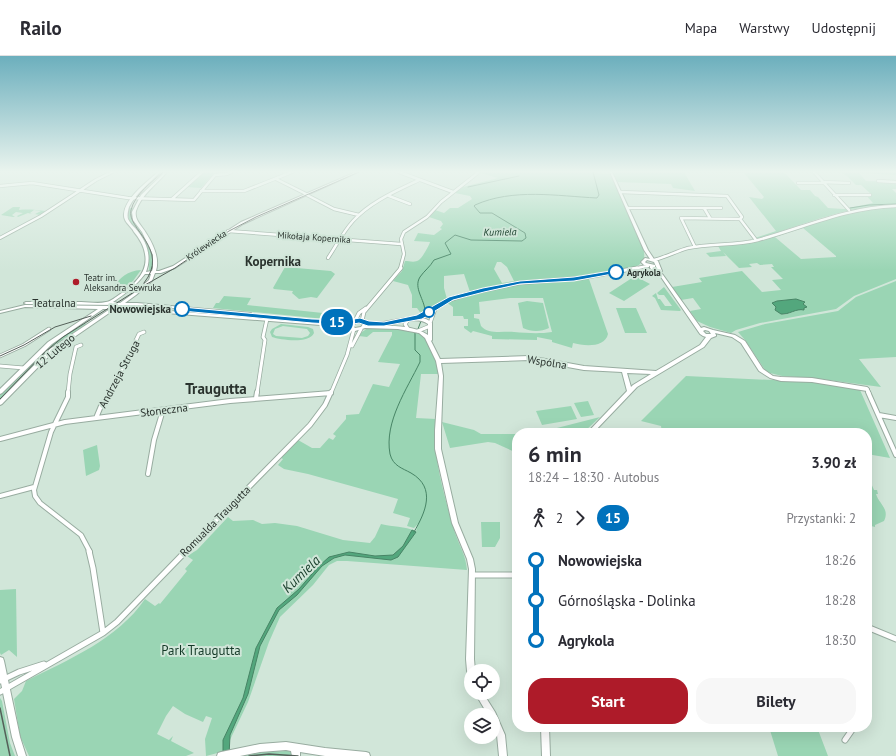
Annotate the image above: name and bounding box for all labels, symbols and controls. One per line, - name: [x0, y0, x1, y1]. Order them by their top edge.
- text: Railo: [20, 16, 62, 40]
- text: Mapa: [685, 19, 717, 37]
- text: Warstwy: [739, 19, 790, 37]
- text: Udostępnij: [812, 19, 876, 37]
- water label: Kumiela: [483, 225, 517, 239]
- street label: Królewiecka: [184, 227, 228, 263]
- street label: Mikołaja Kopernika: [277, 229, 351, 245]
- district label: Kopernika: [245, 253, 301, 270]
- marker: Agrykola: [608, 264, 624, 280]
- place label: Agrykola: [627, 267, 661, 278]
- place label: Teatr im. Aleksandra Sewruka: [84, 272, 161, 293]
- marker: Teatr im. Aleksandra Sewruka: [71, 277, 81, 287]
- street label: Teatralna: [32, 296, 76, 310]
- marker: Nowowiejska: [174, 301, 190, 317]
- place label: Nowowiejska: [109, 302, 171, 316]
- unlabelled marker: [423, 306, 435, 318]
- line badge: 15: [319, 309, 355, 335]
- text: 15: [329, 313, 345, 331]
- street label: 12 Lutego: [32, 330, 78, 372]
- street label: Andrzeja Struga: [95, 338, 143, 410]
- street label: Wspólna: [526, 352, 568, 372]
- district label: Traugutta: [185, 379, 247, 398]
- street label: Słoneczna: [140, 400, 188, 420]
- text: 6 min: [528, 440, 582, 468]
- text: 3.90 zł: [811, 453, 856, 472]
- text: 18:24 – 18:30 · Autobus: [528, 469, 659, 486]
- street label: Romualda Traugutta: [177, 483, 253, 559]
- icon: walk: [528, 507, 550, 529]
- icon: forward: [569, 507, 591, 529]
- text: 15: [605, 509, 621, 527]
- text: 2: [556, 510, 563, 527]
- text: Przystanki: 2: [786, 510, 856, 527]
- water label: Kumiela: [278, 551, 324, 597]
- text: Nowowiejska: [558, 551, 642, 570]
- text: 18:26: [825, 552, 856, 569]
- text: Górnośląska - Dolinka: [558, 591, 696, 610]
- text: 18:28: [825, 592, 856, 609]
- text: Agrykola: [558, 631, 614, 650]
- text: 18:30: [825, 632, 856, 649]
- park label: Park Traugutta: [161, 642, 241, 659]
- map controls: [464, 664, 500, 744]
- button: locate: [464, 664, 500, 700]
- button: Start: [528, 678, 688, 724]
- button: Bilety: [696, 678, 856, 724]
- button: layers: [464, 708, 500, 744]

